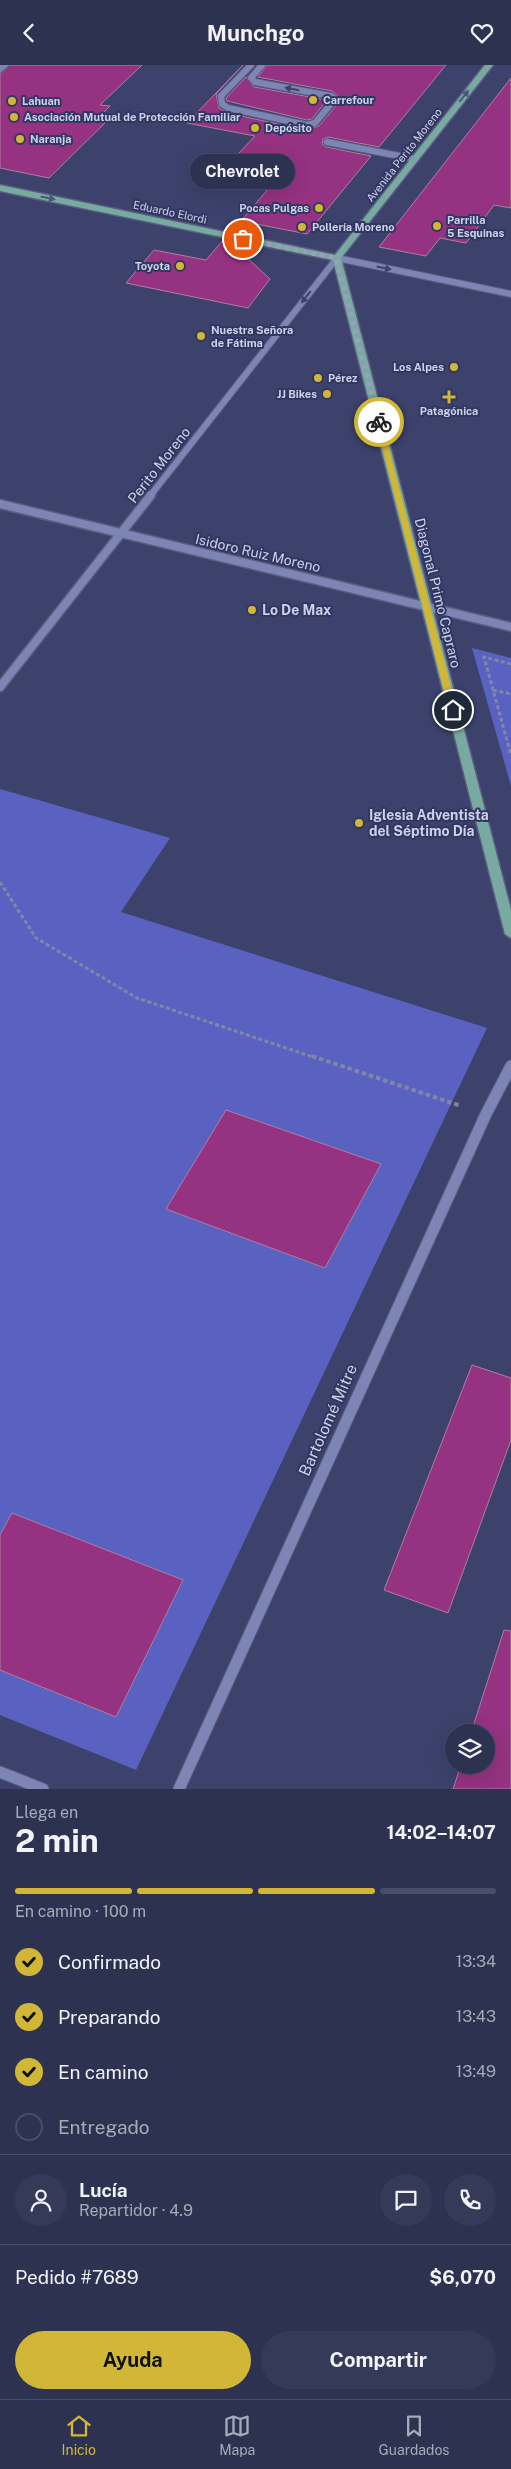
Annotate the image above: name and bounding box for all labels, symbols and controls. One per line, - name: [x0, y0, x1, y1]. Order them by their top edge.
- icon: back: [15, 19, 43, 47]
- icon: heart: [468, 19, 496, 47]
- text: Munchgo: [207, 20, 304, 46]
- one-way arrow: [284, 85, 300, 93]
- one-way arrow: [459, 90, 470, 103]
- marker: Carrefour: [307, 94, 319, 106]
- place label: Carrefour: [323, 94, 374, 106]
- marker: Lahuan: [6, 95, 18, 107]
- place label: Lahuan: [22, 95, 60, 107]
- street label: Avenida Perito Moreno: [364, 106, 444, 204]
- marker: Asociación Mutual de Protección Familiar: [8, 111, 20, 123]
- place label: Asociación Mutual de Protección Familiar: [24, 111, 241, 123]
- marker: Depósito: [249, 122, 261, 134]
- place label: Depósito: [265, 122, 312, 134]
- marker: Naranja: [14, 133, 26, 145]
- place label: Naranja: [30, 133, 71, 145]
- callout: Chevrolet: [190, 154, 296, 189]
- text: Chevrolet: [205, 162, 280, 181]
- one-way arrow: [40, 194, 55, 202]
- street label: Eduardo Elordi: [132, 198, 208, 226]
- place label: Pocas Pulgas: [239, 202, 309, 214]
- marker: Pocas Pulgas: [313, 202, 325, 214]
- place label: Parrilla 5 Esquinas: [447, 214, 505, 239]
- pin: [222, 218, 264, 260]
- marker: Parrilla 5 Esquinas: [431, 220, 443, 232]
- marker: Pollería Moreno: [296, 221, 308, 233]
- place label: Pollería Moreno: [312, 221, 395, 233]
- icon: bag: [229, 225, 257, 253]
- place label: Toyota: [135, 260, 170, 272]
- marker: Toyota: [174, 260, 186, 272]
- one-way arrow: [377, 264, 392, 272]
- one-way arrow: [301, 290, 312, 303]
- place label: Nuestra Señora de Fátima: [211, 324, 293, 349]
- marker: Nuestra Señora de Fátima: [195, 330, 207, 342]
- place label: Los Alpes: [393, 361, 444, 373]
- marker: Los Alpes: [448, 361, 460, 373]
- marker: Pérez: [312, 372, 324, 384]
- place label: Pérez: [328, 372, 358, 384]
- place label: JJ Bikes: [277, 388, 317, 400]
- marker: JJ Bikes: [321, 388, 333, 400]
- marker: Patagónica: [443, 391, 455, 403]
- courier: [354, 397, 404, 447]
- place label: Patagónica: [420, 405, 478, 417]
- icon: bike: [365, 408, 393, 436]
- street label: Perito Moreno: [124, 424, 194, 506]
- street label: Diagonal Primo Capraro: [412, 516, 464, 670]
- street label: Isidoro Ruiz Moreno: [194, 531, 322, 575]
- place label: Lo De Max: [262, 602, 331, 618]
- marker: Lo De Max: [246, 604, 258, 616]
- pin: [432, 689, 474, 731]
- icon: home: [439, 696, 467, 724]
- place label: Iglesia Adventista del Séptimo Día: [369, 807, 489, 839]
- marker: Iglesia Adventista del Séptimo Día: [353, 817, 365, 829]
- street label: Bartolomé Mitre: [295, 1361, 361, 1479]
- map controls: [445, 1724, 495, 1774]
- button: layers: [445, 1724, 495, 1774]
- text: Llega en: [15, 1803, 78, 1822]
- text: 14:02–14:07: [386, 1821, 496, 1843]
- text: 2 min: [15, 1822, 99, 1859]
- text: En camino · 100 m: [15, 1902, 146, 1921]
- icon: check: [15, 1948, 43, 1976]
- text: Confirmado: [58, 1951, 161, 1973]
- text: 13:34: [456, 1952, 496, 1971]
- icon: check: [15, 2003, 43, 2031]
- text: Preparando: [58, 2006, 160, 2028]
- text: 13:43: [456, 2007, 496, 2026]
- icon: check: [15, 2058, 43, 2086]
- text: En camino: [58, 2061, 149, 2083]
- text: 13:49: [456, 2062, 496, 2081]
- text: Entregado: [58, 2116, 150, 2138]
- button: person: [15, 2174, 67, 2226]
- button: chat: [380, 2174, 432, 2226]
- button: phone: [444, 2174, 496, 2226]
- text: Lucía: [79, 2179, 128, 2201]
- text: Repartidor · 4.9: [79, 2201, 193, 2220]
- text: Pedido #7689: [15, 2266, 139, 2288]
- text: $6,070: [429, 2266, 496, 2288]
- button: Ayuda: [15, 2331, 251, 2389]
- button: Compartir: [261, 2331, 496, 2389]
- tab: Inicio: [62, 2412, 96, 2458]
- tab: Mapa: [219, 2412, 255, 2458]
- tab: Guardados: [379, 2412, 449, 2458]

